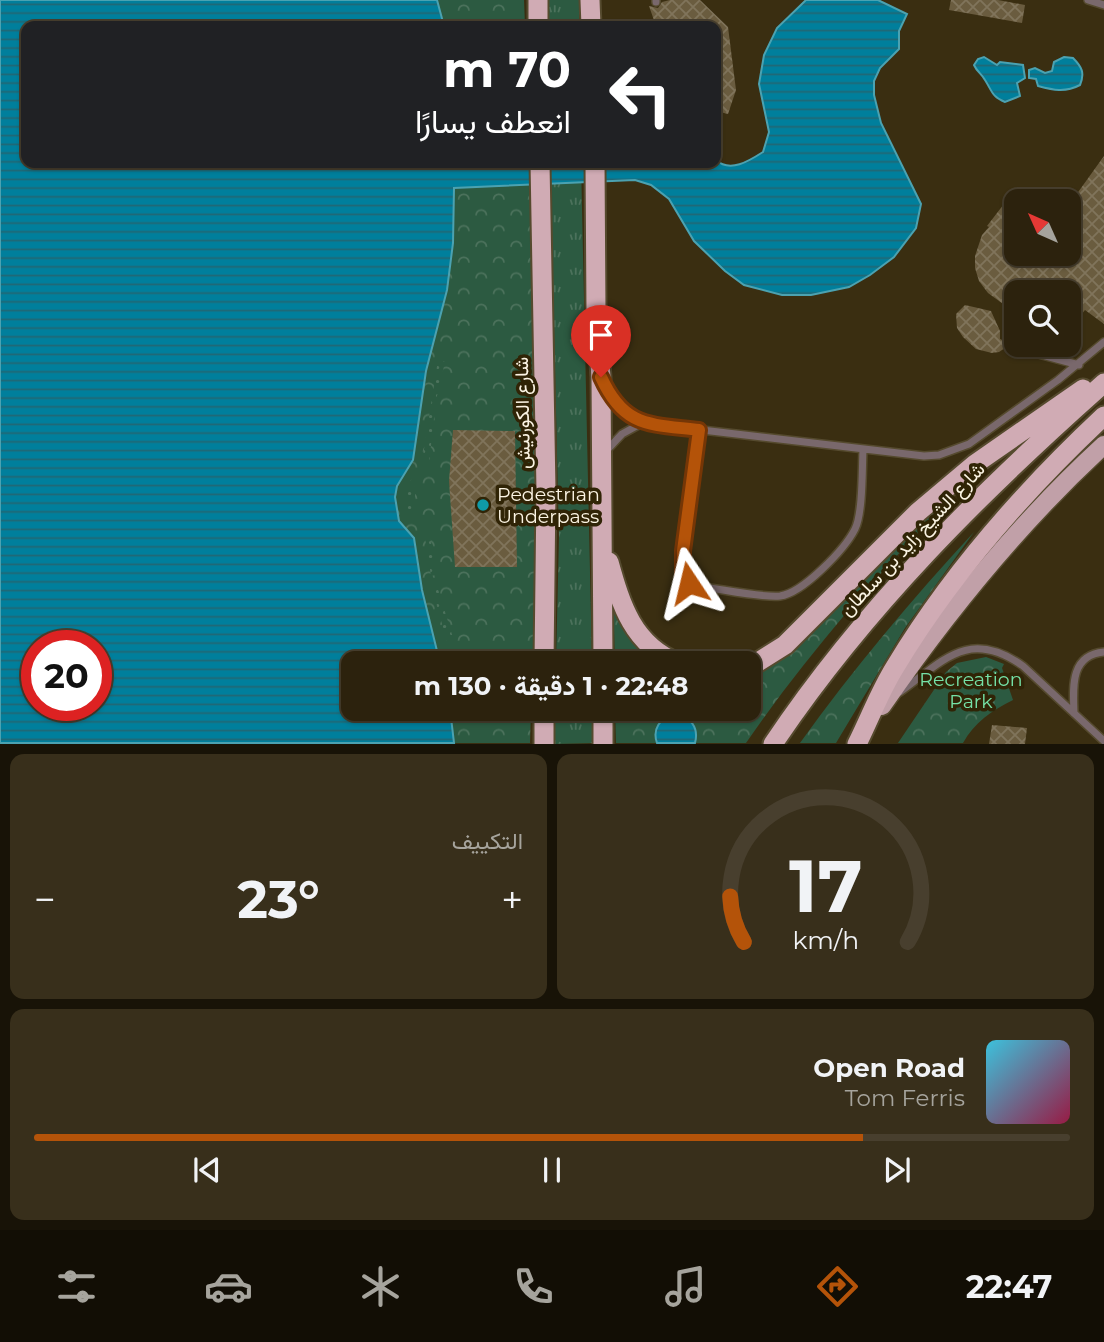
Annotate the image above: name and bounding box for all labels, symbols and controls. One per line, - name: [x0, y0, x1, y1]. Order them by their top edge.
- text: 70 m: [443, 40, 571, 99]
- icon: left: [595, 49, 686, 140]
- text: انعطف يسارًا: [415, 102, 571, 141]
- north arrow: [1004, 189, 1082, 266]
- map controls: [1004, 189, 1081, 357]
- button: search: [1004, 280, 1081, 357]
- pin: [571, 305, 631, 377]
- icon: arrive: [582, 316, 620, 354]
- street label: شارع الكورنيش: [510, 357, 536, 469]
- street label: شارع الشيخ زايد بن سلطان: [835, 458, 991, 622]
- place label: Pedestrian Underpass: [497, 483, 600, 528]
- marker: Pedestrian Underpass: [475, 497, 491, 513]
- position arrow: [652, 546, 726, 620]
- speed limit sign: 20: [21, 630, 112, 721]
- park label: Recreation Park: [919, 668, 1023, 713]
- text: 22:48 · 1 دقيقة · 130 m: [414, 670, 688, 702]
- text: التكييف: [452, 827, 523, 855]
- text: 17: [789, 843, 862, 931]
- text: 23°: [237, 868, 320, 931]
- text: −: [34, 876, 56, 923]
- text: +: [501, 876, 523, 923]
- text: km/h: [792, 925, 859, 955]
- text: Open Road: [813, 1052, 965, 1084]
- text: Tom Ferris: [845, 1084, 965, 1112]
- icon: previous: [188, 1151, 226, 1189]
- icon: pause: [533, 1151, 571, 1189]
- icon: next: [878, 1151, 916, 1189]
- icon: filters: [52, 1262, 101, 1311]
- icon: car: [204, 1262, 253, 1311]
- icon: climate: [356, 1262, 405, 1311]
- icon: phone: [509, 1262, 558, 1311]
- icon: music: [661, 1262, 710, 1311]
- icon: directions: [813, 1262, 862, 1311]
- text: 22:47: [966, 1267, 1052, 1306]

